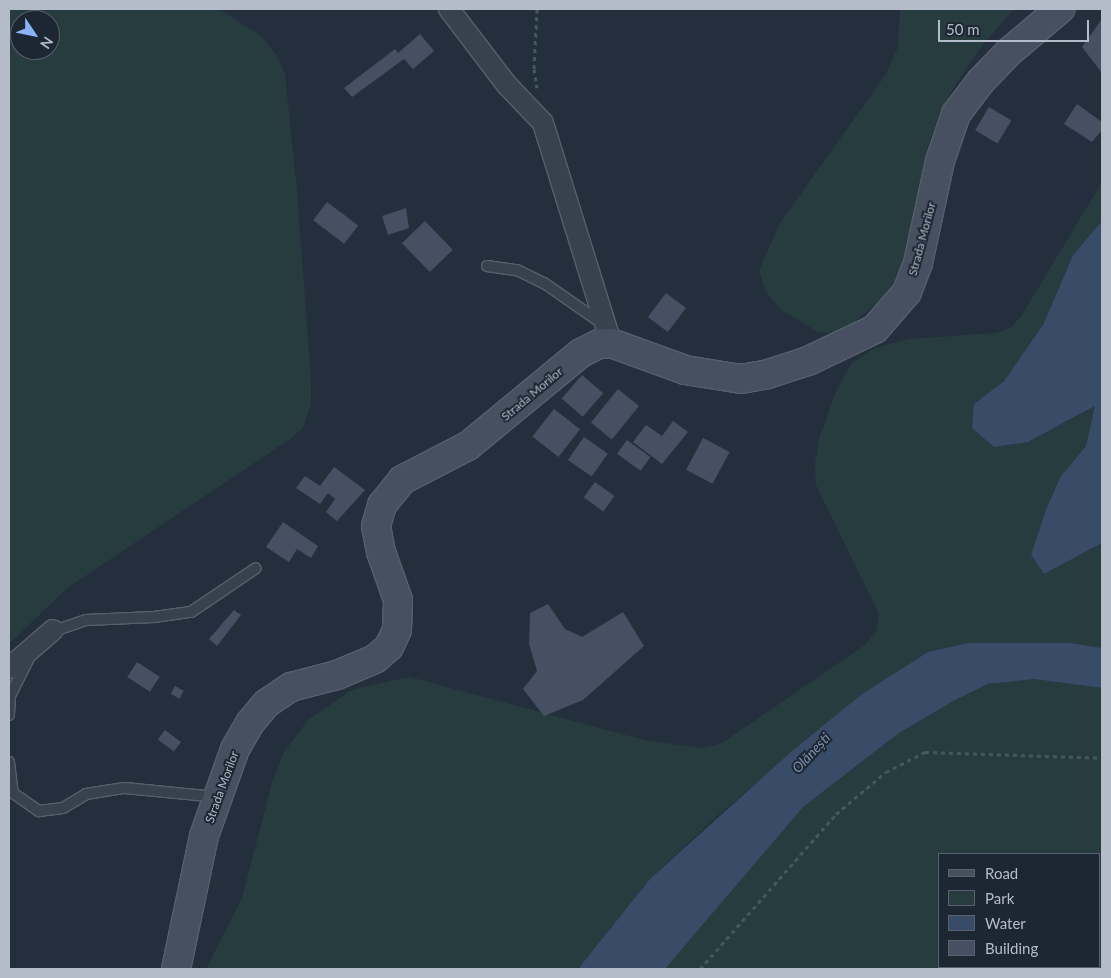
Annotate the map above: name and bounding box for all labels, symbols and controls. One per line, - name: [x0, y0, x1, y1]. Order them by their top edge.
- north arrow: [10, 10, 60, 60]
- scale bar: [941, 10, 1092, 42]
- text: 50 m: [946, 20, 980, 38]
- text: N: [37, 34, 57, 52]
- street label: Strada Morilor: [905, 201, 939, 277]
- street label: Strada Morilor: [498, 364, 566, 424]
- water label: Olănești: [788, 730, 834, 776]
- street label: Strada Morilor: [202, 749, 242, 825]
- legend: [938, 853, 1101, 968]
- text: Road: [985, 864, 1018, 882]
- text: Park: [985, 889, 1014, 907]
- text: Water: [985, 914, 1026, 932]
- text: Building: [985, 939, 1038, 957]

